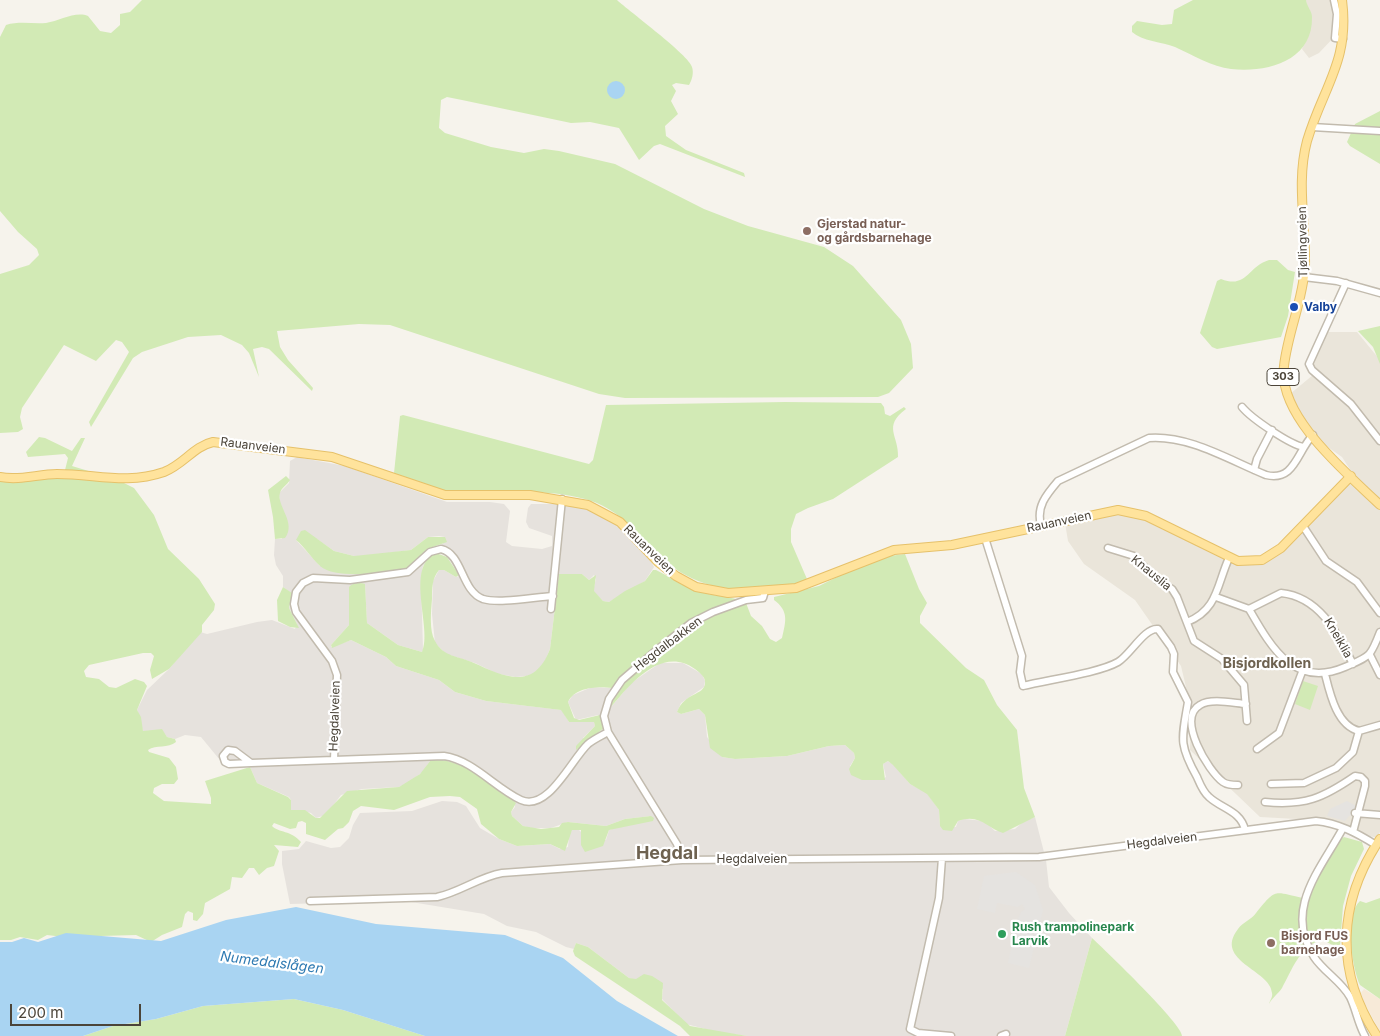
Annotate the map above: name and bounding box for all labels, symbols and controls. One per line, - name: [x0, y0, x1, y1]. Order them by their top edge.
- street label: Tjøllingveien: [1295, 206, 1311, 278]
- place label: Gjerstad natur- og gårdsbarnehage: [817, 217, 932, 245]
- marker: Gjerstad natur- og gårdsbarnehage: [801, 225, 813, 237]
- place label: Valby: [1304, 300, 1337, 314]
- marker: Valby: [1288, 301, 1300, 313]
- road number: 303: [1267, 368, 1299, 386]
- street label: Rauanveien: [220, 435, 286, 457]
- street label: Rauanveien: [1025, 508, 1093, 536]
- street label: Rauanveien: [620, 522, 678, 578]
- street label: Knauslia: [1128, 552, 1174, 594]
- street label: Hegdalbakken: [631, 614, 705, 674]
- street label: Kneiklia: [1321, 615, 1355, 661]
- district label: Bisjordkollen: [1223, 656, 1311, 672]
- street label: Hegdalveien: [327, 680, 343, 752]
- street label: Hegdalveien: [1126, 830, 1198, 852]
- district label: Hegdal: [636, 843, 698, 865]
- street label: Hegdalveien: [717, 852, 787, 866]
- place label: Rush trampolinepark Larvik: [1012, 920, 1134, 948]
- marker: Rush trampolinepark Larvik: [996, 928, 1008, 940]
- place label: Bisjord FUS barnehage: [1281, 929, 1348, 957]
- marker: Bisjord FUS barnehage: [1265, 937, 1277, 949]
- water label: Numedalslågen: [219, 948, 325, 978]
- scale bar: [12, 994, 144, 1026]
- text: 200 m: [18, 1003, 63, 1022]

